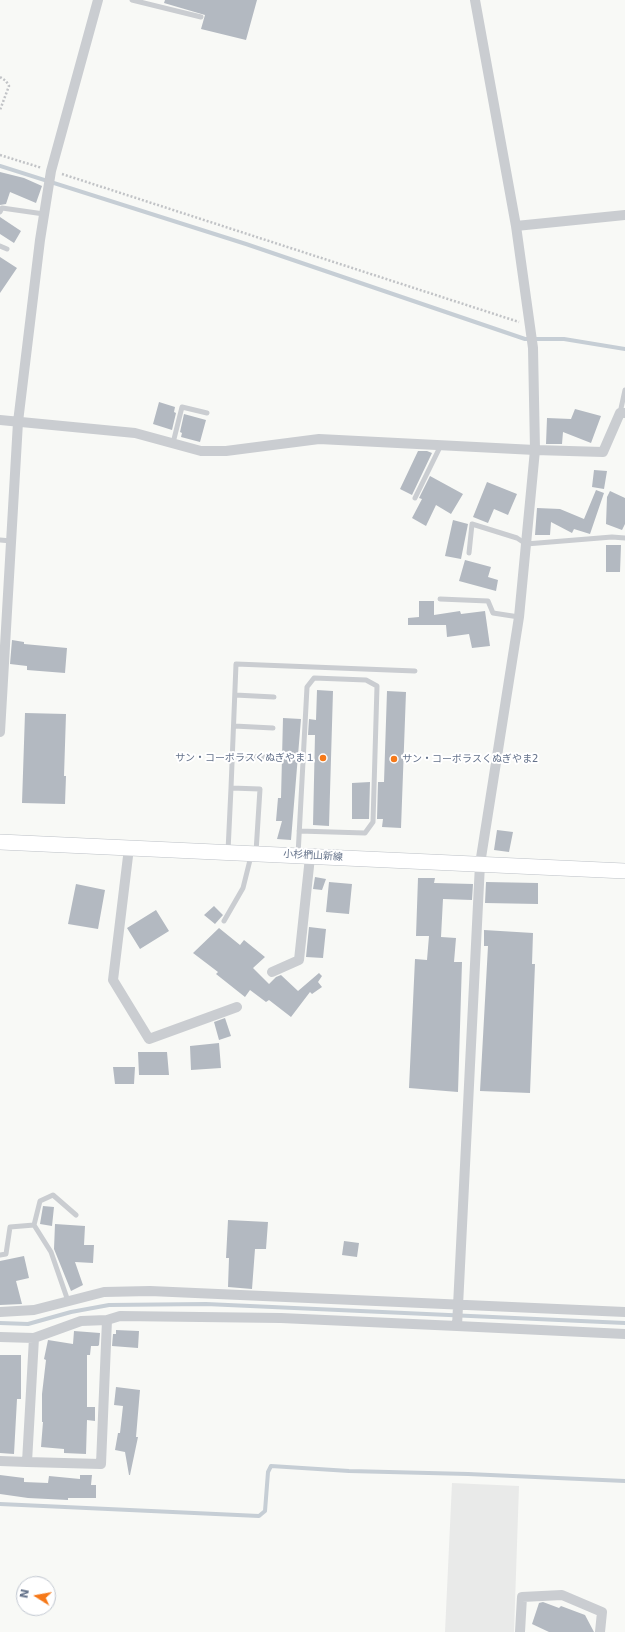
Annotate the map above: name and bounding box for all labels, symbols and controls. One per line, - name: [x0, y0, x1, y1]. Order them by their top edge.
- place label: サン・コーポラスくぬぎやま１: [175, 752, 315, 764]
- marker: サン・コーポラスくぬぎやま１: [318, 753, 328, 763]
- place label: サン・コーポラスくぬぎやま2: [402, 753, 538, 765]
- marker: サン・コーポラスくぬぎやま2: [389, 754, 399, 764]
- street label: 小杉椚山新線: [283, 848, 343, 864]
- north arrow: [16, 1576, 56, 1616]
- text: N: [17, 1588, 32, 1600]

